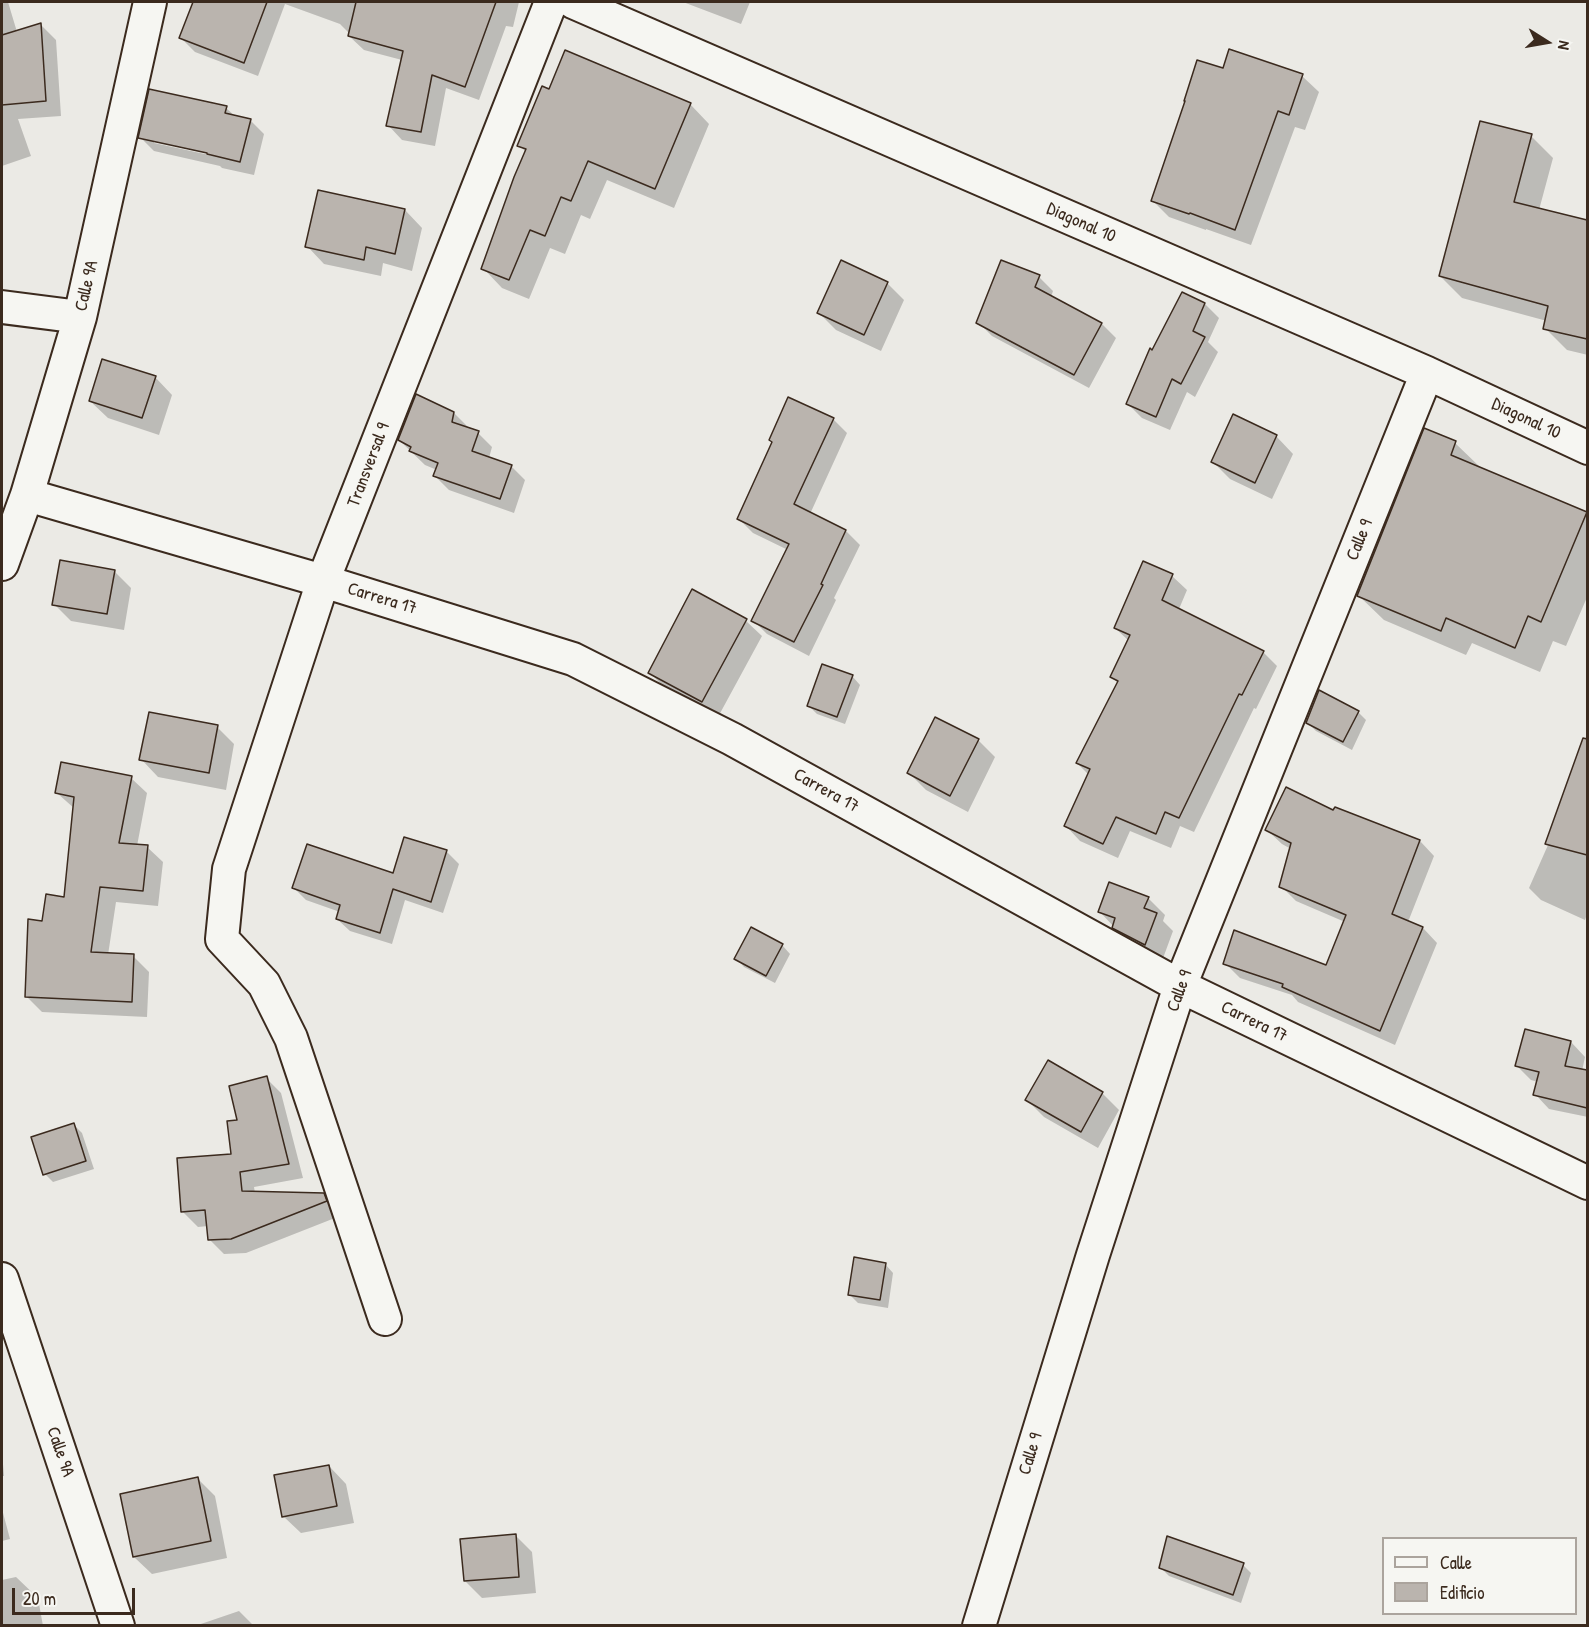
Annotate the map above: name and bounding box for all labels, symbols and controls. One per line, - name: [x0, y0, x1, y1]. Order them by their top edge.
- north arrow: [1517, 12, 1577, 72]
- text: N: [1553, 39, 1576, 52]
- street label: Diagonal 10: [1043, 198, 1119, 248]
- street label: Calle 9A: [71, 259, 103, 313]
- street label: Diagonal 10: [1488, 394, 1564, 444]
- street label: Transversal 9: [343, 420, 395, 510]
- street label: Calle 9: [1342, 516, 1378, 564]
- street label: Carrera 17: [345, 578, 419, 620]
- street label: Carrera 17: [789, 764, 863, 818]
- street label: Calle 9: [1163, 967, 1197, 1015]
- street label: Carrera 17: [1217, 997, 1291, 1047]
- street label: Calle 9A: [41, 1424, 79, 1480]
- street label: Calle 9: [1014, 1430, 1048, 1478]
- legend: [1382, 1537, 1577, 1615]
- text: Calle: [1440, 1550, 1472, 1575]
- scale bar: [15, 1576, 138, 1614]
- text: Edificio: [1440, 1580, 1484, 1605]
- text: 20 m: [23, 1586, 56, 1611]

